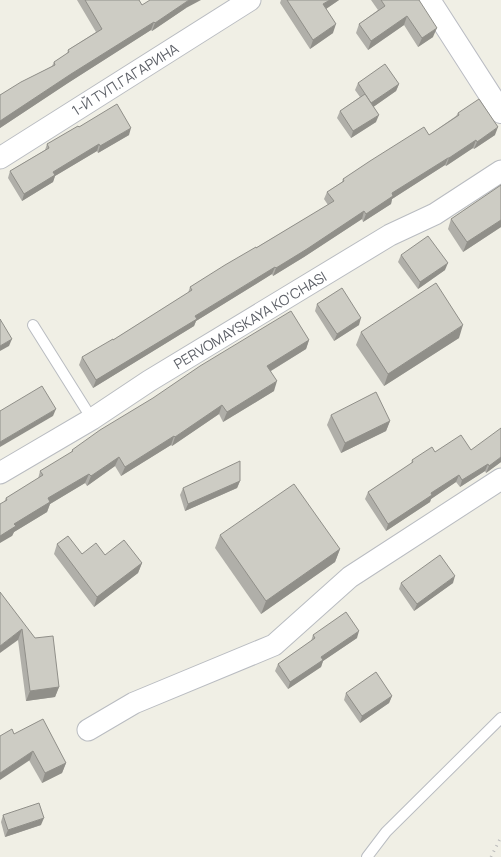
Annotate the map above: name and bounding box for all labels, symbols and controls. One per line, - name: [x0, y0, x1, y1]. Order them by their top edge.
- street label: 1-Й ТУП.ГАГАРИНА: [68, 38, 182, 120]
- street label: PERVOMAYSKAYA KO'CHASI: [170, 267, 330, 373]

